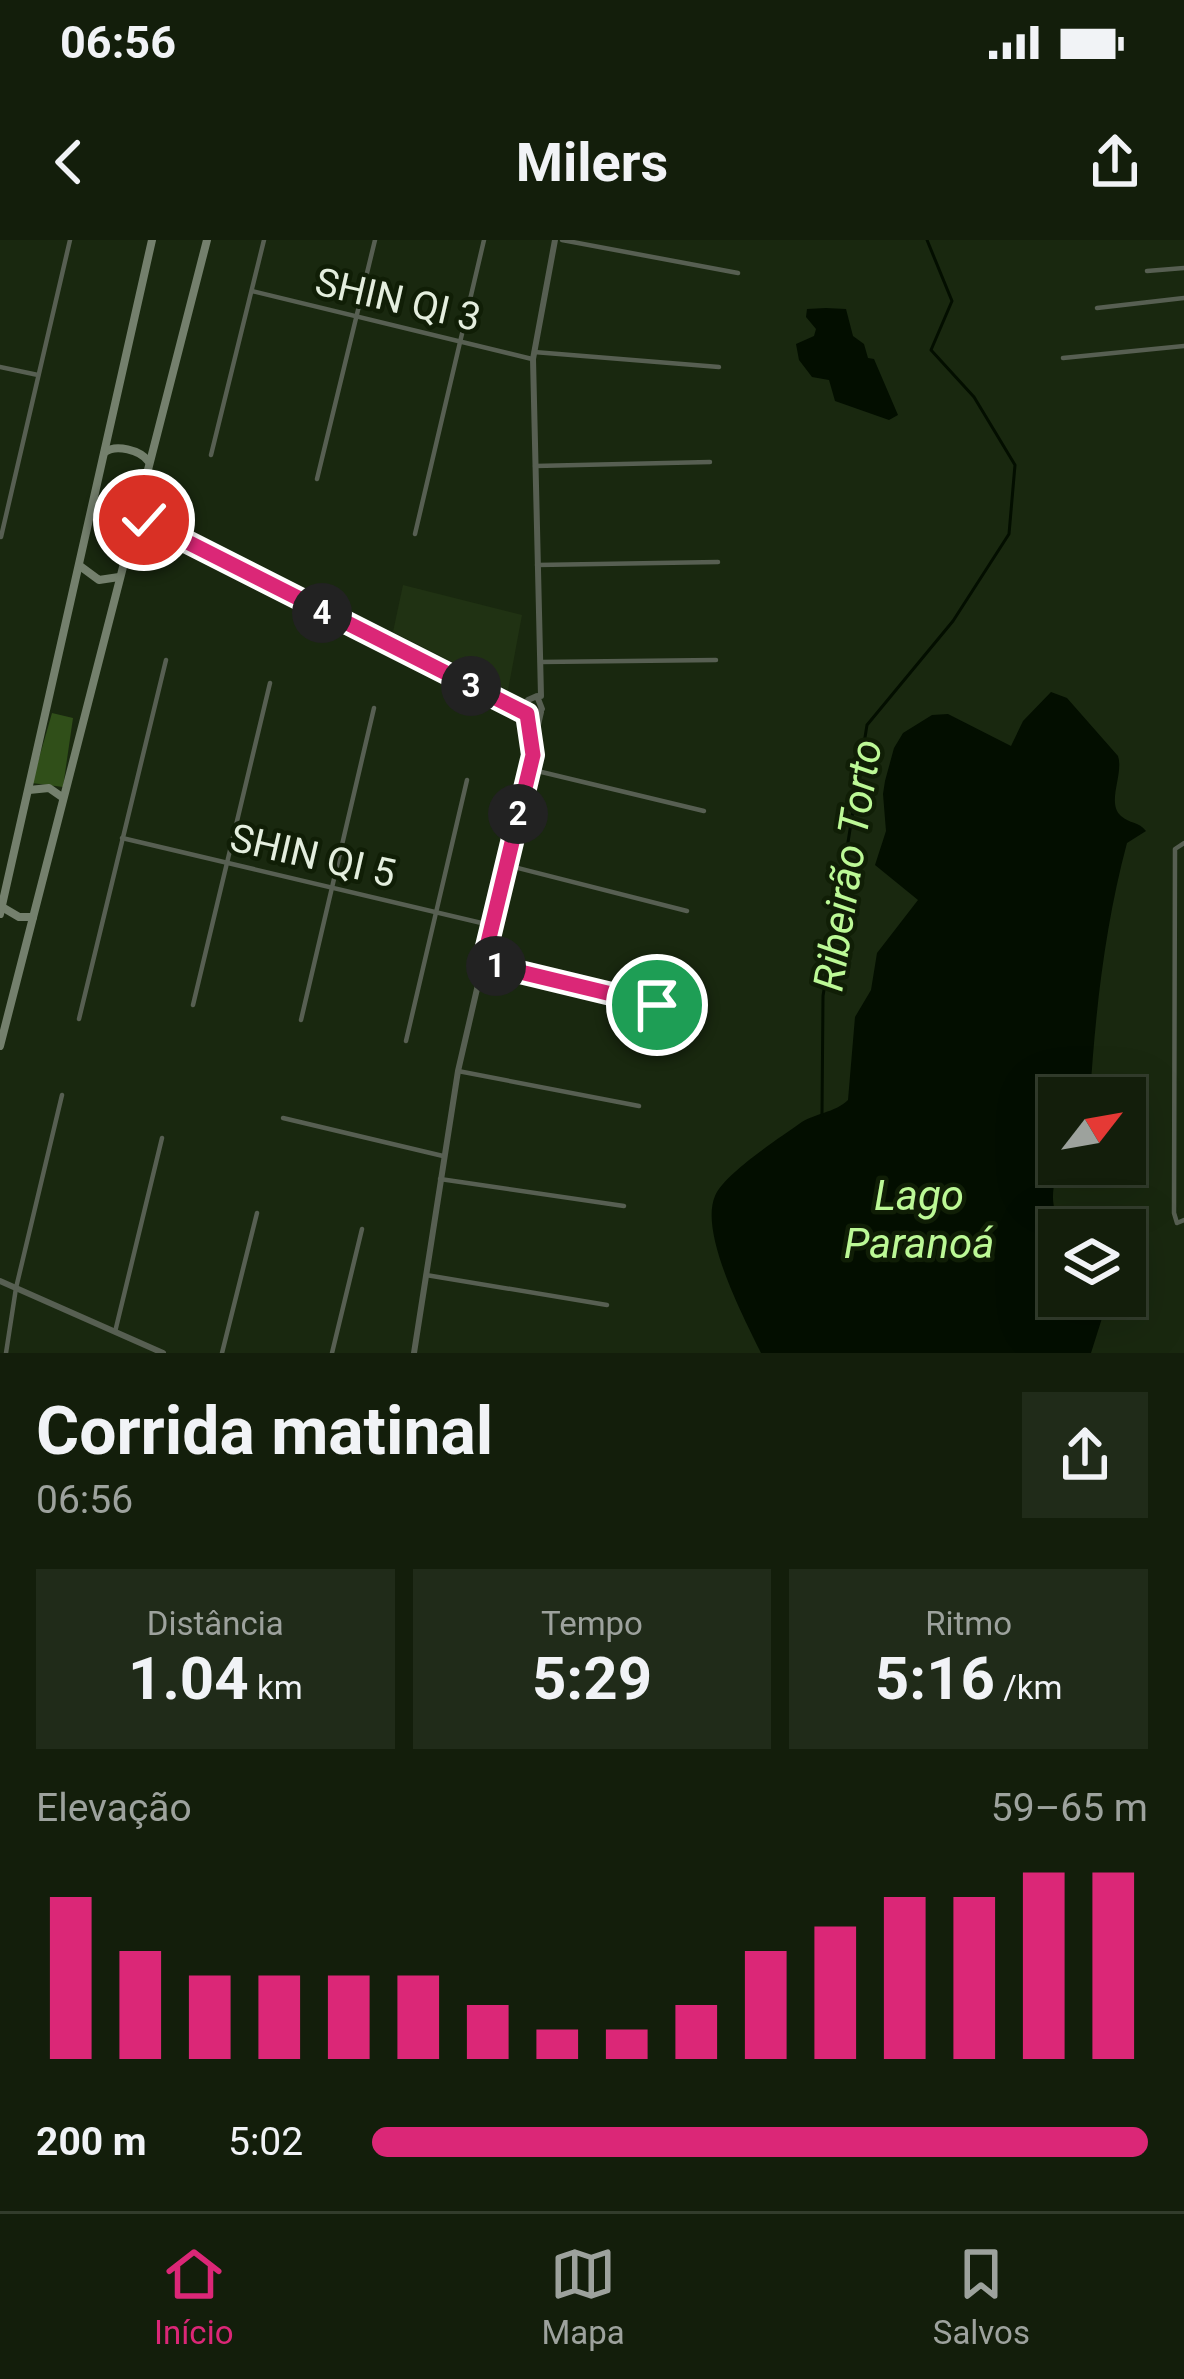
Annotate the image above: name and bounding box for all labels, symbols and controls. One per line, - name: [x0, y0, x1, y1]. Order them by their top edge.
- text: 06:56: [60, 16, 176, 69]
- icon: back: [36, 129, 102, 195]
- icon: share: [1082, 129, 1148, 195]
- text: Milers: [516, 131, 668, 194]
- street label: SHIN QI 3: [311, 259, 485, 341]
- pin: [93, 469, 195, 571]
- icon: check: [111, 487, 177, 553]
- pin: 4: [292, 583, 352, 643]
- text: 4: [313, 593, 331, 632]
- pin: 3: [441, 656, 501, 716]
- text: 3: [462, 666, 480, 705]
- water label: Ribeirão Torto: [803, 736, 892, 994]
- pin: 2: [488, 784, 548, 844]
- text: 2: [509, 794, 527, 833]
- street label: SHIN QI 5: [226, 815, 400, 897]
- pin: 1: [466, 936, 526, 996]
- text: 1: [487, 946, 505, 985]
- pin: [606, 954, 708, 1056]
- icon: arrive: [624, 972, 690, 1038]
- north arrow: [1038, 1077, 1146, 1185]
- map controls: [1038, 1077, 1146, 1317]
- water label: Lago Paranoá: [844, 1171, 994, 1268]
- button: layers: [1038, 1209, 1146, 1317]
- button: share: [1022, 1392, 1148, 1518]
- text: Corrida matinal: [36, 1393, 493, 1470]
- text: 06:56: [36, 1477, 133, 1523]
- text: Distância: [147, 1604, 284, 1643]
- text: Tempo: [541, 1604, 643, 1643]
- text: Ritmo: [925, 1604, 1012, 1643]
- text: 1.04: [128, 1643, 249, 1714]
- text: 5:29: [532, 1643, 652, 1714]
- text: 5:16: [875, 1643, 995, 1714]
- text: km: [249, 1668, 303, 1707]
- text: /km: [995, 1668, 1062, 1707]
- text: Elevação: [36, 1785, 192, 1831]
- text: 59–65 m: [991, 1785, 1148, 1831]
- text: 200 m: [36, 2119, 147, 2165]
- text: 5:02: [228, 2119, 303, 2165]
- tab: Início: [154, 2241, 234, 2352]
- tab: Mapa: [542, 2241, 625, 2352]
- tab: Salvos: [933, 2241, 1030, 2352]

